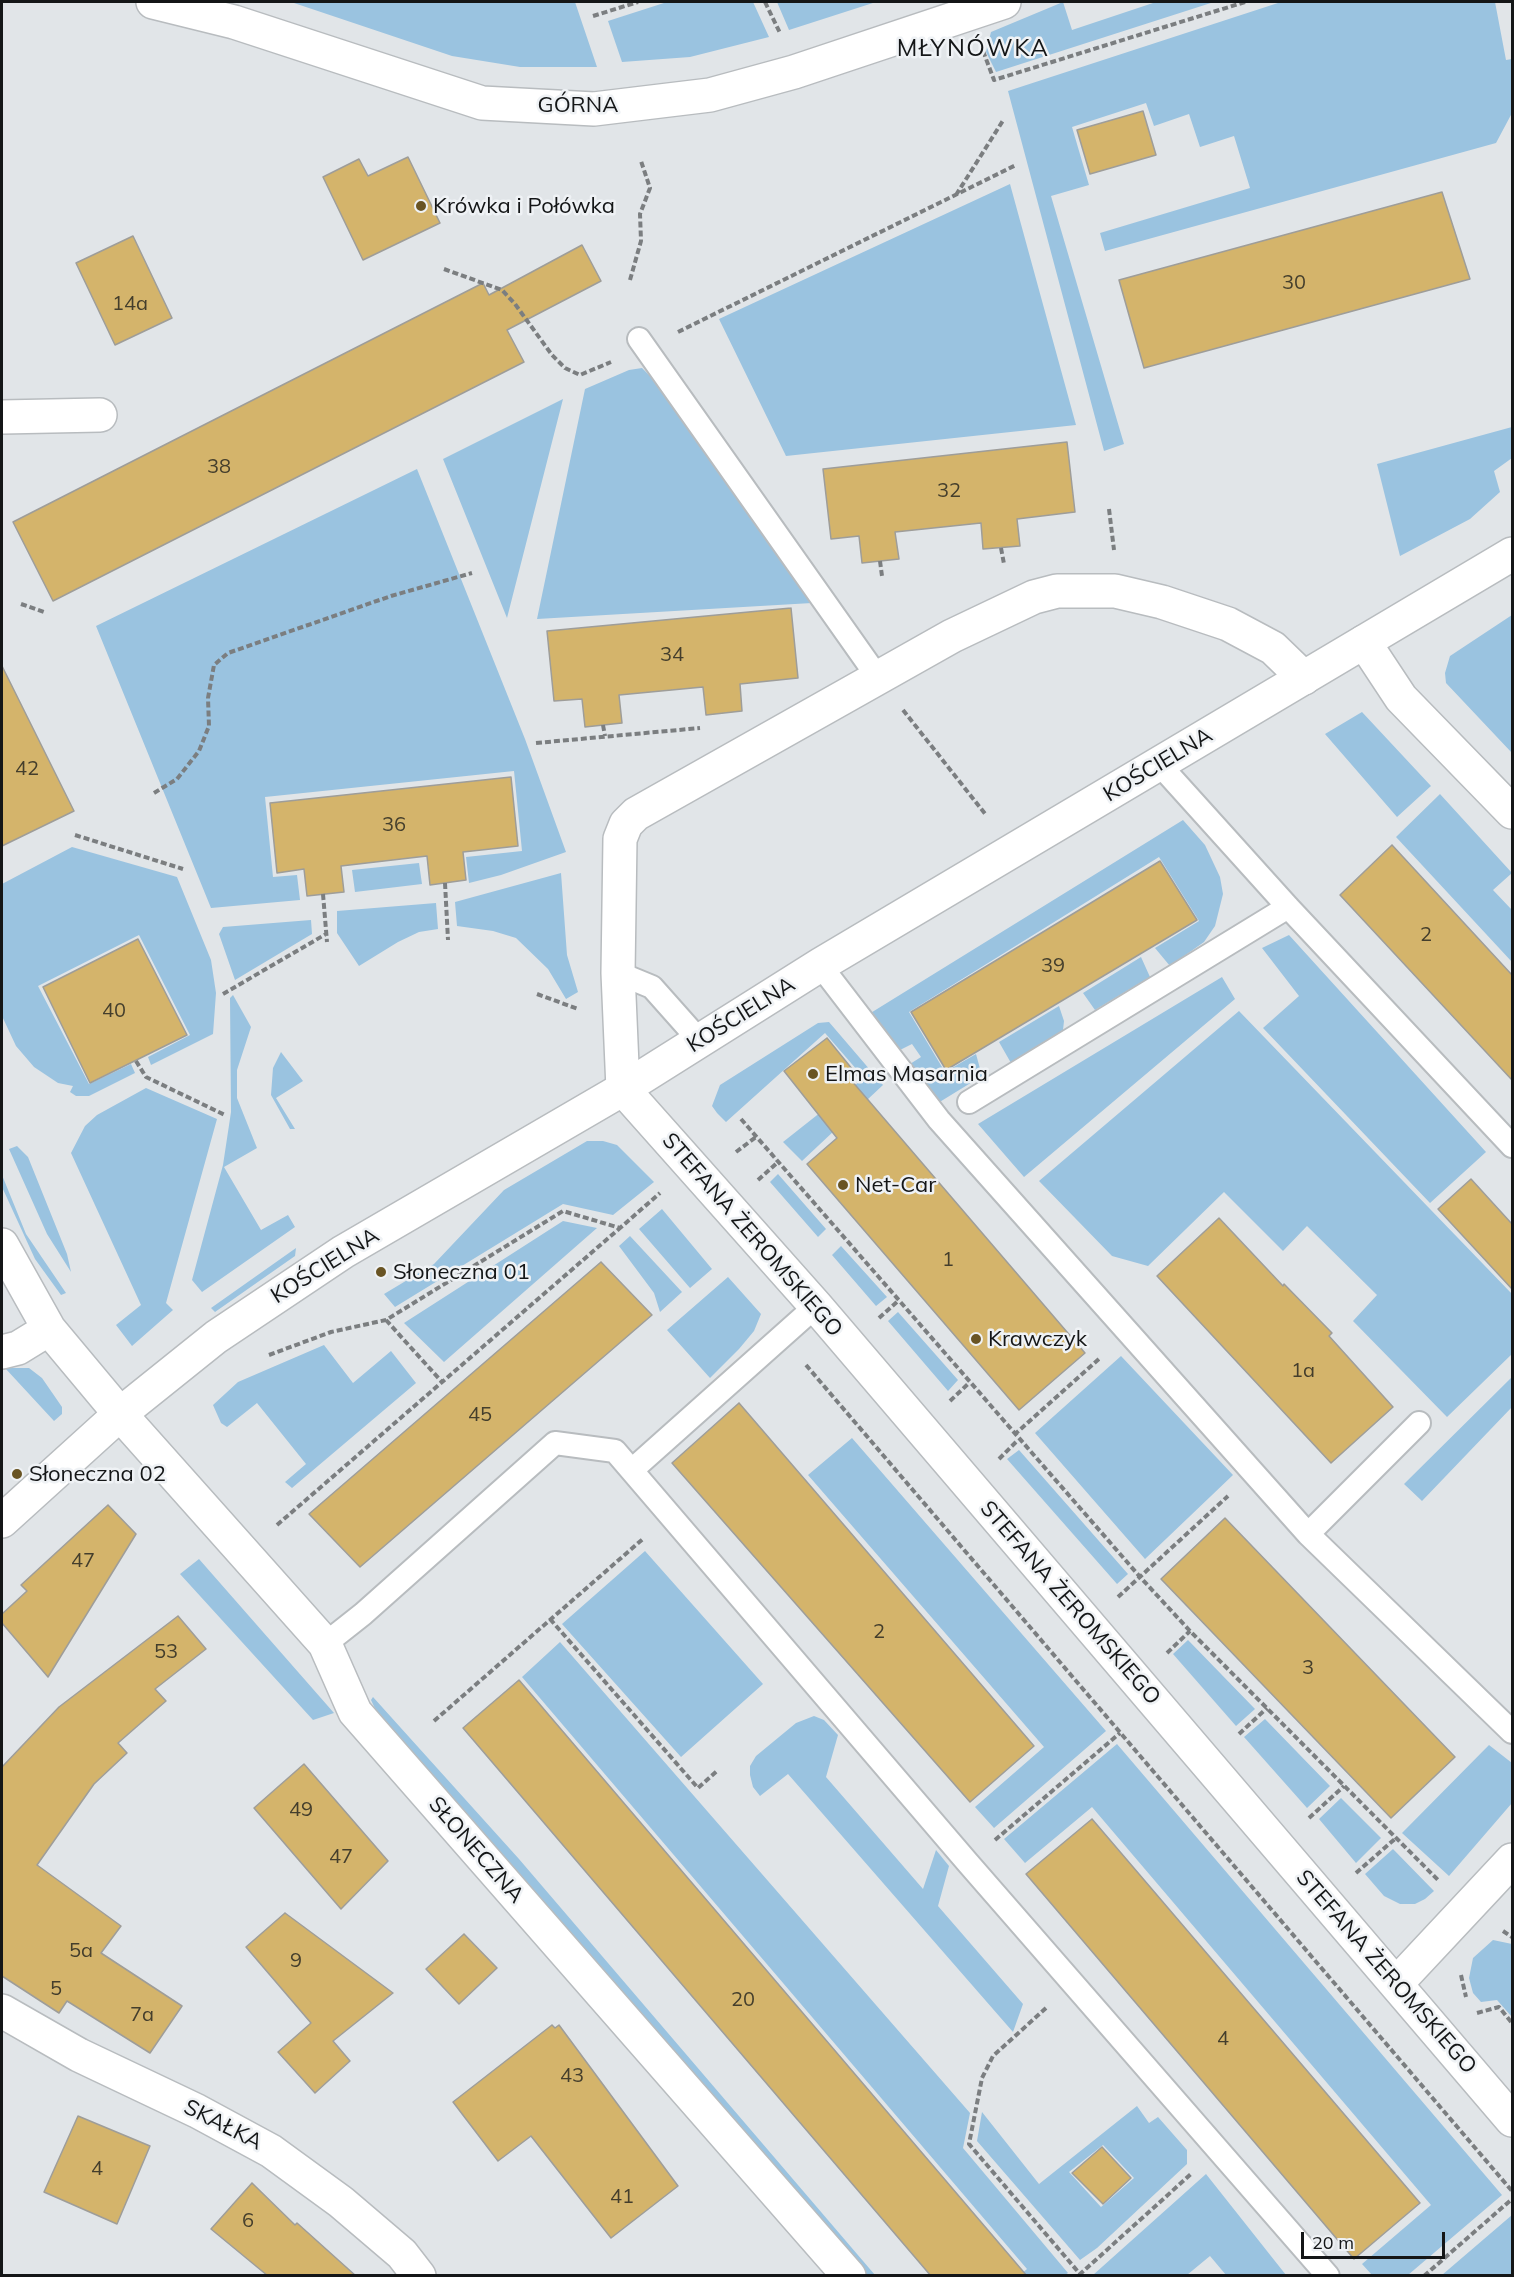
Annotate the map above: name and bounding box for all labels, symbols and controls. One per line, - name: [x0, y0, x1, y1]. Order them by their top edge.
- district label: MŁYNÓWKA: [897, 35, 1049, 63]
- street label: GÓRNA: [538, 92, 618, 118]
- place label: Krówka i Połówka: [433, 193, 615, 219]
- marker: Krówka i Połówka: [414, 199, 428, 213]
- house number: 30: [1282, 271, 1306, 295]
- house number: 14a: [112, 292, 148, 316]
- house number: 38: [207, 455, 231, 479]
- house number: 32: [937, 479, 961, 503]
- house number: 34: [660, 643, 684, 667]
- street label: KOŚCIELNA: [1099, 722, 1217, 808]
- house number: 42: [15, 757, 39, 781]
- house number: 36: [382, 813, 406, 837]
- house number: 2: [1420, 923, 1432, 947]
- house number: 39: [1041, 954, 1065, 978]
- street label: KOŚCIELNA: [682, 971, 800, 1059]
- house number: 40: [102, 999, 126, 1023]
- place label: Elmas Masarnia: [825, 1061, 988, 1087]
- marker: Elmas Masarnia: [806, 1067, 820, 1081]
- street label: STEFANA ŻEROMSKIEGO: [656, 1128, 848, 1342]
- place label: Net-Car: [855, 1172, 936, 1198]
- marker: Net-Car: [836, 1178, 850, 1192]
- street label: KOŚCIELNA: [266, 1222, 384, 1310]
- house number: 1: [942, 1248, 954, 1272]
- place label: Słoneczna 01: [393, 1259, 530, 1285]
- marker: Słoneczna 01: [374, 1265, 388, 1279]
- place label: Krawczyk: [988, 1326, 1087, 1352]
- marker: Krawczyk: [969, 1332, 983, 1346]
- house number: 1a: [1291, 1359, 1315, 1383]
- house number: 45: [468, 1403, 492, 1427]
- place label: Słoneczna 02: [29, 1461, 166, 1487]
- marker: Słoneczna 02: [10, 1467, 24, 1481]
- street label: STEFANA ŻEROMSKIEGO: [974, 1496, 1166, 1710]
- house number: 47: [71, 1549, 95, 1573]
- house number: 2: [873, 1620, 885, 1644]
- house number: 53: [154, 1640, 178, 1664]
- house number: 3: [1302, 1656, 1314, 1680]
- street label: SŁONECZNA: [423, 1792, 529, 1908]
- house number: 49: [289, 1798, 313, 1822]
- house number: 47: [329, 1845, 353, 1869]
- street label: STEFANA ŻEROMSKIEGO: [1290, 1865, 1482, 2079]
- house number: 5a: [69, 1939, 93, 1963]
- house number: 9: [290, 1949, 302, 1973]
- house number: 5: [50, 1977, 62, 2001]
- house number: 20: [731, 1988, 755, 2012]
- house number: 7a: [130, 2003, 154, 2027]
- house number: 4: [1217, 2027, 1229, 2051]
- house number: 43: [560, 2064, 584, 2088]
- street label: SKAŁKA: [179, 2094, 267, 2156]
- house number: 4: [91, 2157, 103, 2181]
- house number: 41: [610, 2185, 634, 2209]
- house number: 6: [242, 2209, 254, 2233]
- scale bar: [1304, 2220, 1448, 2258]
- text: 20 m: [1312, 2231, 1354, 2254]

